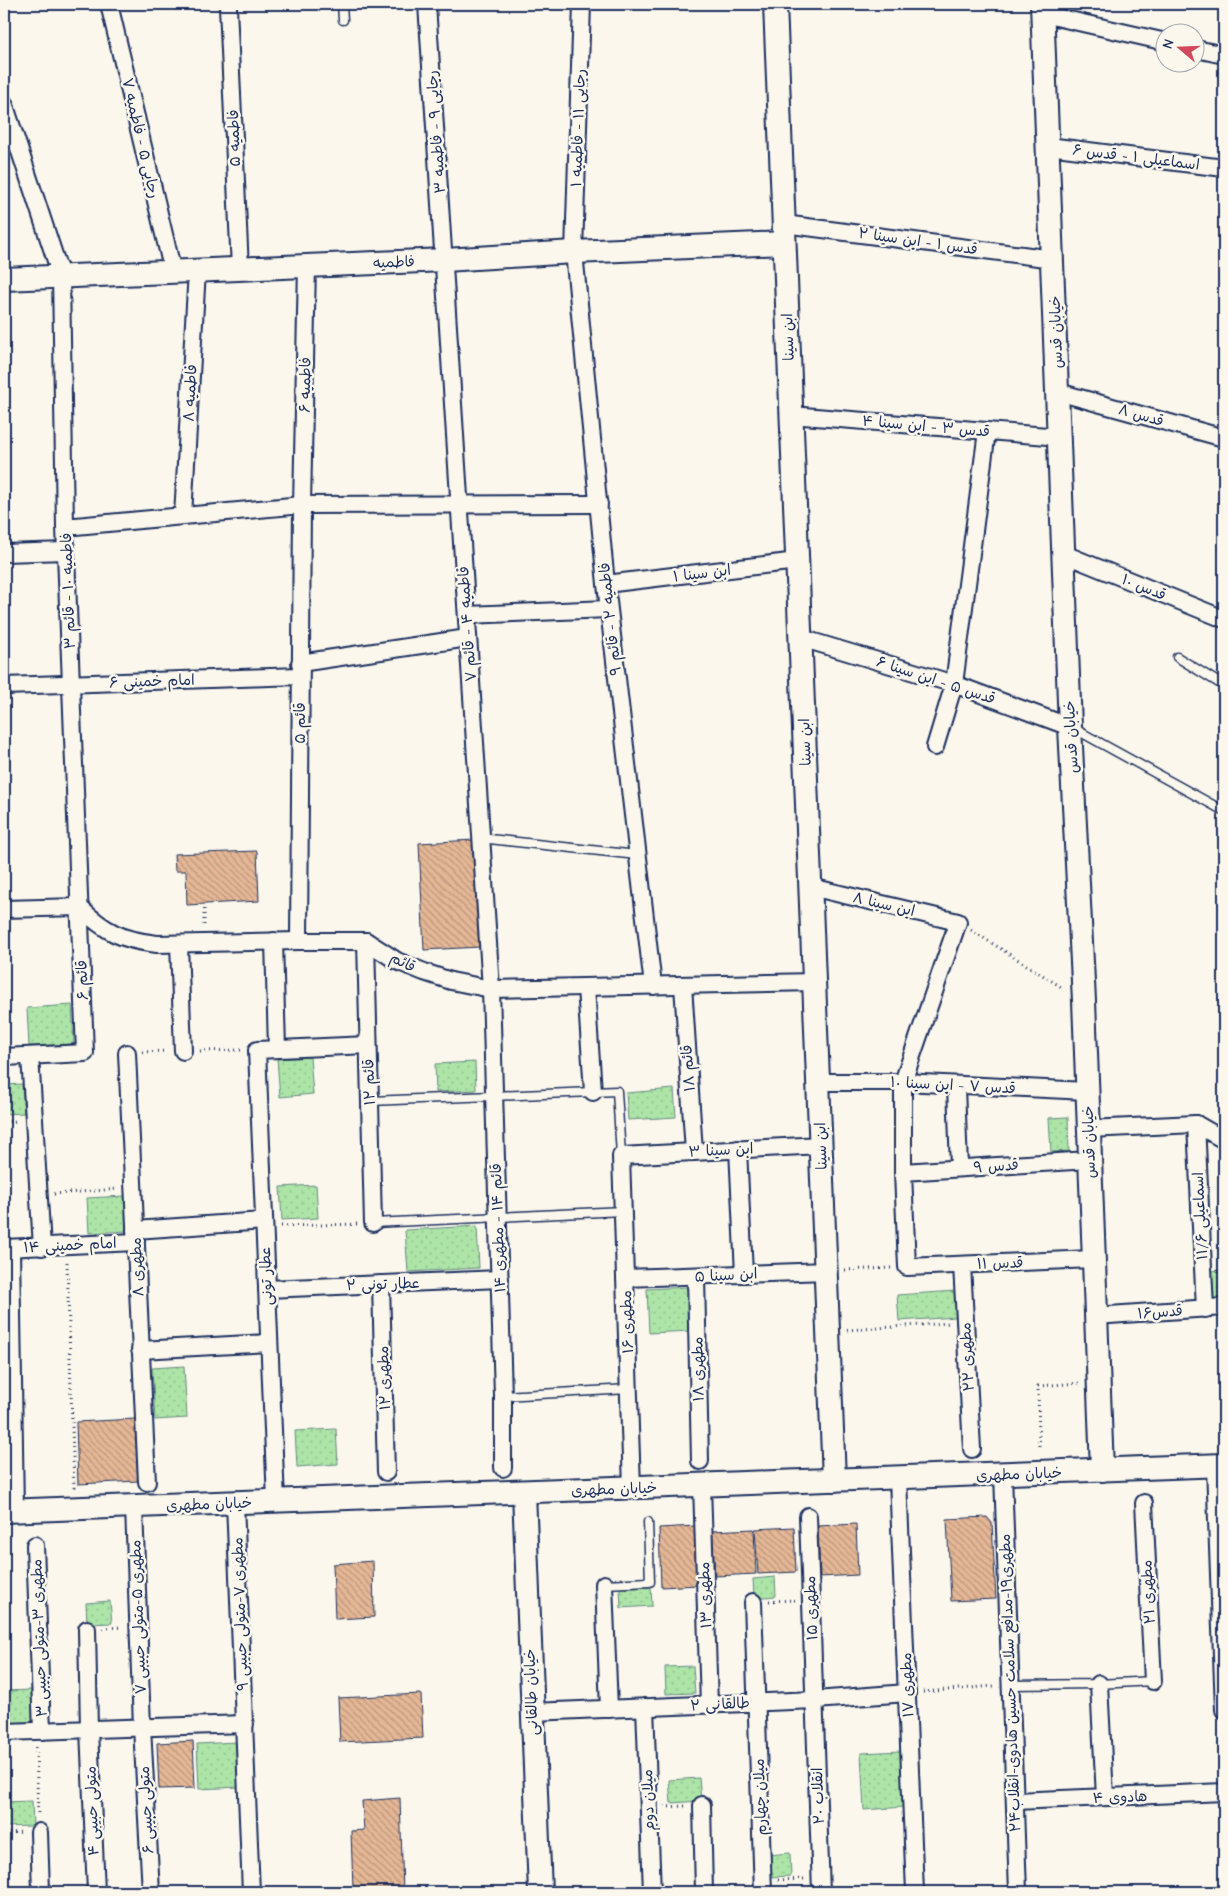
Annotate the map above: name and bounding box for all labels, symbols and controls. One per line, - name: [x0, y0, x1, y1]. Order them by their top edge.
- north arrow: [1156, 22, 1206, 72]
- text: N: [1159, 37, 1178, 51]
- street label: رجایی ۱۱ - فاطمیه ۱: [567, 69, 590, 187]
- street label: رجایی ۹ - فاطمیه ۳: [423, 70, 450, 194]
- street label: رجایی ۵ - فاطمیه ۷: [117, 76, 164, 200]
- street label: فاطمیه ۵: [224, 109, 244, 167]
- street label: اسماعیلی ۱ - قدس ۶: [1071, 140, 1201, 175]
- street label: قدس ۱ - ابن سینا ۲: [857, 224, 979, 258]
- street label: فاطمیه: [373, 252, 415, 272]
- street label: خیابان قدس: [1046, 295, 1066, 369]
- street label: ابن سینا: [778, 313, 798, 361]
- street label: فاطمیه ۶: [296, 357, 314, 413]
- street label: فاطمیه ۸: [180, 364, 200, 422]
- street label: قدس ۸: [1116, 400, 1166, 430]
- street label: قدس ۳ - ابن سینا ۴: [861, 411, 991, 441]
- street label: فاطمیه ۱۰ - قائم ۳: [57, 532, 82, 650]
- street label: فاطمیه ۲ - قائم ۹: [595, 561, 628, 676]
- street label: ابن سینا ۱: [672, 561, 732, 585]
- street label: فاطمیه ۴ - قائم ۷: [454, 565, 483, 682]
- street label: قدس ۱۰: [1119, 570, 1169, 604]
- street label: قدس ۵ - ابن سینا ۶: [874, 652, 998, 708]
- street label: امام خمینی ۶: [109, 671, 195, 693]
- street label: خیابان قدس: [1060, 700, 1082, 774]
- street label: قائم ۵: [291, 702, 312, 744]
- street label: ابن سینا: [795, 718, 815, 766]
- street label: ابن سینا ۸: [851, 888, 917, 920]
- street label: قائم: [386, 948, 419, 979]
- street label: قائم ۶: [72, 959, 95, 1000]
- street label: قائم ۱۸: [677, 1044, 702, 1092]
- street label: قائم ۱۲: [359, 1058, 382, 1106]
- street label: قدس ۷ - ابن سینا ۱۰: [890, 1073, 1016, 1097]
- street label: خیابان قدس: [1079, 1105, 1099, 1179]
- street label: ابن سینا: [811, 1122, 831, 1170]
- street label: ابن سینا ۳: [688, 1139, 754, 1161]
- street label: قدس ۹: [973, 1155, 1019, 1177]
- street label: قائم ۱۴ - مطهری ۱۴: [487, 1163, 512, 1293]
- street label: اسماعیلی ۱۱/۶: [1189, 1172, 1212, 1260]
- street label: امام خمینی ۱۴: [23, 1234, 117, 1258]
- street label: مطهری ۸: [126, 1237, 148, 1297]
- street label: عطار تونی: [256, 1246, 277, 1306]
- street label: قدس ۱۱: [976, 1253, 1024, 1273]
- street label: ابن سینا ۵: [694, 1264, 758, 1286]
- street label: عطار تونی ۲: [346, 1274, 420, 1295]
- street label: مطهری ۱۶: [617, 1290, 637, 1354]
- street label: قدس۱۶: [1137, 1301, 1183, 1323]
- street label: مطهری ۲۲: [956, 1322, 978, 1392]
- street label: مطهری ۱۸: [688, 1336, 708, 1402]
- street label: مطهری ۱۲: [374, 1345, 394, 1411]
- street label: خیابان مطهری: [976, 1464, 1062, 1484]
- street label: خیابان مطهری: [571, 1479, 657, 1499]
- street label: خیابان مطهری: [166, 1494, 252, 1514]
- street label: مطهری۱۹-مدافع سلامت حسین هادوی-انقلاب۲۴: [996, 1533, 1026, 1833]
- street label: مطهری ۷-متولی حبیبی ۹: [228, 1537, 253, 1691]
- street label: مطهری ۵-متولی حبیبی ۷: [126, 1539, 151, 1695]
- street label: مطهری ۳-متولی حبیبی ۳: [27, 1558, 52, 1717]
- street label: مطهری ۲۱: [1137, 1559, 1159, 1625]
- street label: مطهری ۱۳: [695, 1561, 715, 1629]
- street label: مطهری ۱۵: [801, 1575, 821, 1641]
- street label: خیابان طالقانی: [520, 1648, 543, 1736]
- street label: مطهری ۱۷: [897, 1652, 917, 1718]
- street label: طالقانی ۲: [690, 1693, 750, 1716]
- street label: میلان چهارم: [750, 1758, 772, 1836]
- street label: متولی حبیبی ۴: [81, 1766, 104, 1856]
- street label: متولی حبیبی ۶: [135, 1766, 158, 1854]
- street label: انقلاب ۲۰: [808, 1767, 828, 1825]
- street label: میلان دوم: [638, 1769, 661, 1831]
- street label: هادوی ۴: [1092, 1787, 1148, 1807]

